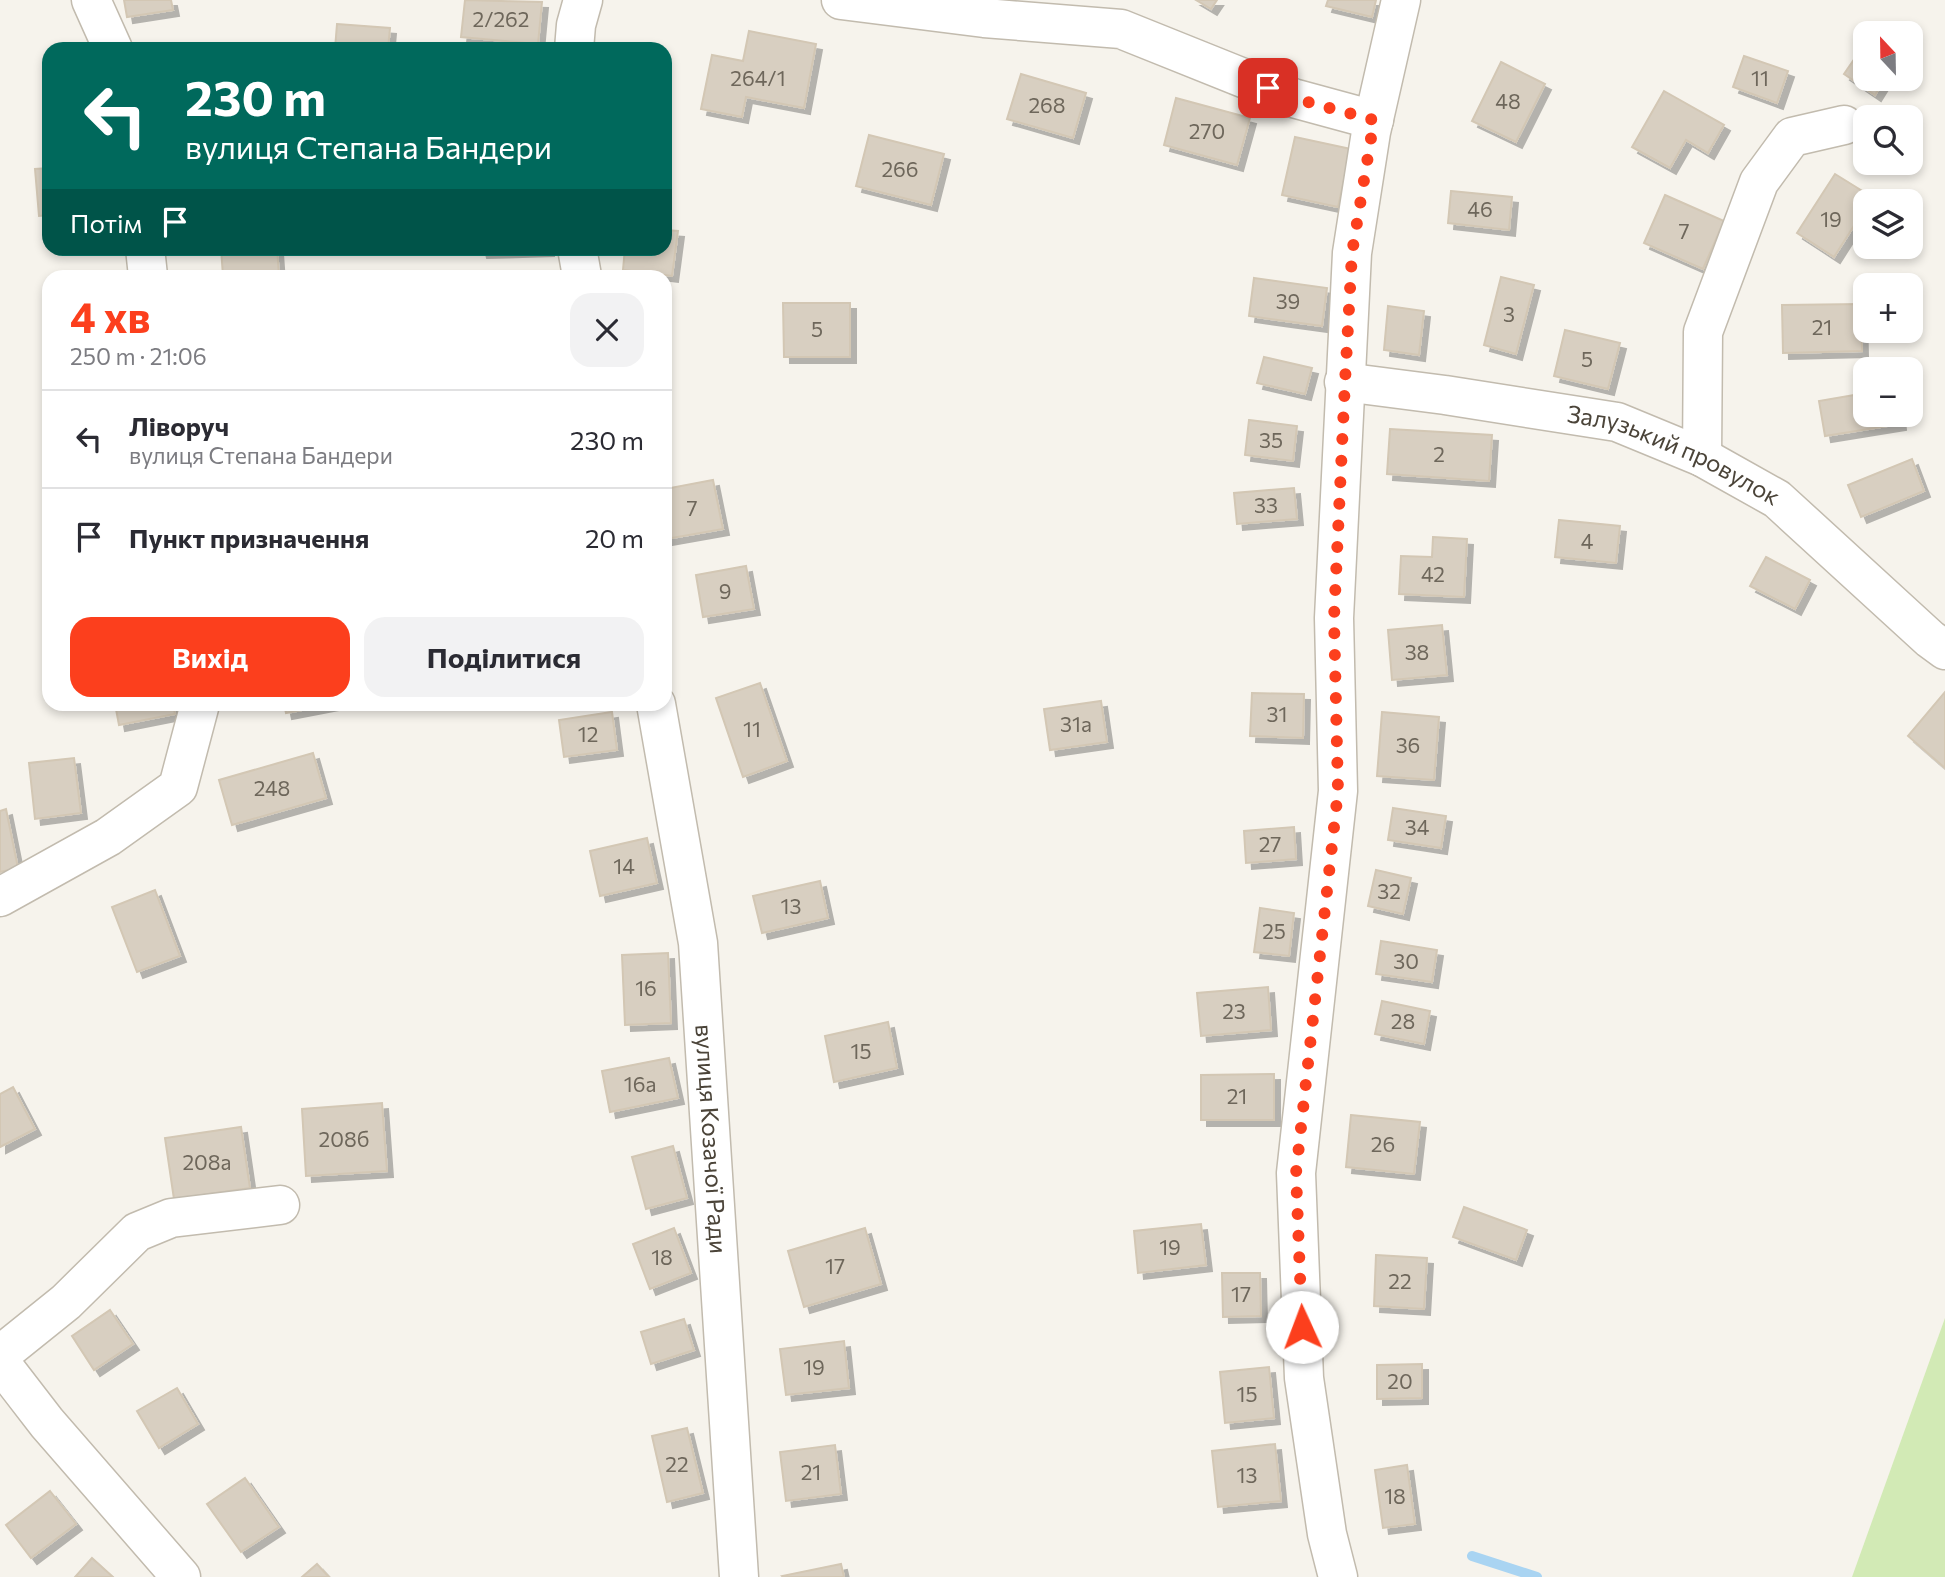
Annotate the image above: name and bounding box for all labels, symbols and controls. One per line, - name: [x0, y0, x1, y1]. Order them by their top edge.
- house number: 2/262: [473, 6, 529, 31]
- north arrow: [1853, 21, 1923, 91]
- map controls: [1853, 21, 1923, 427]
- pin: [1238, 58, 1298, 118]
- house number: 264/1: [730, 65, 786, 90]
- house number: 11: [1751, 65, 1769, 90]
- text: 230 m: [185, 66, 326, 126]
- icon: arrive: [1249, 69, 1287, 107]
- icon: left: [70, 70, 161, 161]
- house number: 48: [1495, 88, 1521, 113]
- house number: 268: [1028, 92, 1066, 117]
- button: search: [1853, 105, 1923, 175]
- house number: 270: [1189, 118, 1225, 143]
- text: вулиця Степана Бандери: [185, 126, 552, 166]
- house number: 266: [881, 156, 919, 181]
- button: layers: [1853, 189, 1923, 259]
- house number: 46: [1467, 196, 1493, 221]
- icon: arrive: [156, 203, 194, 241]
- house number: 19: [1820, 206, 1842, 231]
- text: Потім: [70, 207, 142, 238]
- house number: 7: [1678, 218, 1690, 243]
- button: +: [1853, 273, 1923, 343]
- house number: 39: [1276, 288, 1300, 313]
- text: 4 хв: [70, 290, 151, 342]
- button: close: [570, 293, 644, 367]
- house number: 3: [1503, 301, 1515, 326]
- house number: 21: [1812, 314, 1832, 339]
- house number: 5: [811, 316, 823, 341]
- text: 250 m · 21:06: [70, 342, 207, 370]
- house number: 5: [1581, 346, 1593, 371]
- button: −: [1853, 357, 1923, 427]
- street label: Залузький провулок: [1565, 398, 1785, 511]
- text: Ліворуч: [129, 410, 229, 441]
- icon: left: [70, 420, 108, 458]
- text: 230 m: [570, 424, 644, 455]
- house number: 35: [1259, 427, 1283, 452]
- text: вулиця Степана Бандери: [129, 441, 393, 469]
- house number: 2: [1433, 441, 1445, 466]
- house number: 33: [1254, 492, 1278, 517]
- house number: 7: [686, 495, 698, 520]
- icon: arrive: [70, 518, 108, 556]
- text: Пункт призначення: [129, 522, 369, 553]
- text: 20 m: [585, 522, 644, 553]
- house number: 4: [1581, 528, 1594, 553]
- house number: 42: [1421, 561, 1445, 586]
- house number: 9: [719, 578, 731, 603]
- button: Вихід: [70, 617, 350, 697]
- button: Поділитися: [364, 617, 644, 697]
- house number: 38: [1405, 639, 1429, 664]
- house number: 31: [1267, 701, 1287, 726]
- house number: 31а: [1060, 711, 1092, 736]
- house number: 11: [743, 716, 761, 741]
- house number: 12: [578, 721, 598, 746]
- house number: 36: [1396, 732, 1420, 757]
- house number: 248: [254, 775, 290, 800]
- house number: 34: [1405, 814, 1430, 839]
- house number: 27: [1259, 831, 1281, 856]
- house number: 14: [613, 853, 635, 878]
- house number: 32: [1377, 878, 1401, 903]
- house number: 13: [781, 893, 801, 918]
- house number: 25: [1262, 918, 1286, 943]
- house number: 30: [1393, 948, 1419, 973]
- house number: 16: [635, 975, 657, 1000]
- house number: 23: [1222, 998, 1246, 1023]
- house number: 28: [1391, 1008, 1415, 1033]
- street label: вулиця Козачої Ради: [690, 1023, 734, 1255]
- house number: 15: [850, 1038, 872, 1063]
- house number: 16а: [624, 1071, 656, 1096]
- house number: 21: [1227, 1083, 1247, 1108]
- house number: 208б: [319, 1126, 369, 1151]
- house number: 26: [1371, 1131, 1395, 1156]
- house number: 208а: [183, 1149, 231, 1174]
- house number: 19: [1159, 1234, 1181, 1259]
- house number: 18: [651, 1244, 673, 1269]
- house number: 17: [825, 1253, 845, 1278]
- house number: 22: [1388, 1268, 1412, 1293]
- house number: 17: [1231, 1281, 1251, 1306]
- position arrow: [1265, 1290, 1339, 1364]
- house number: 19: [803, 1354, 825, 1379]
- house number: 20: [1387, 1368, 1413, 1393]
- house number: 15: [1236, 1381, 1258, 1406]
- house number: 22: [665, 1451, 689, 1476]
- house number: 21: [801, 1459, 821, 1484]
- house number: 13: [1237, 1462, 1257, 1487]
- house number: 18: [1384, 1483, 1406, 1508]

